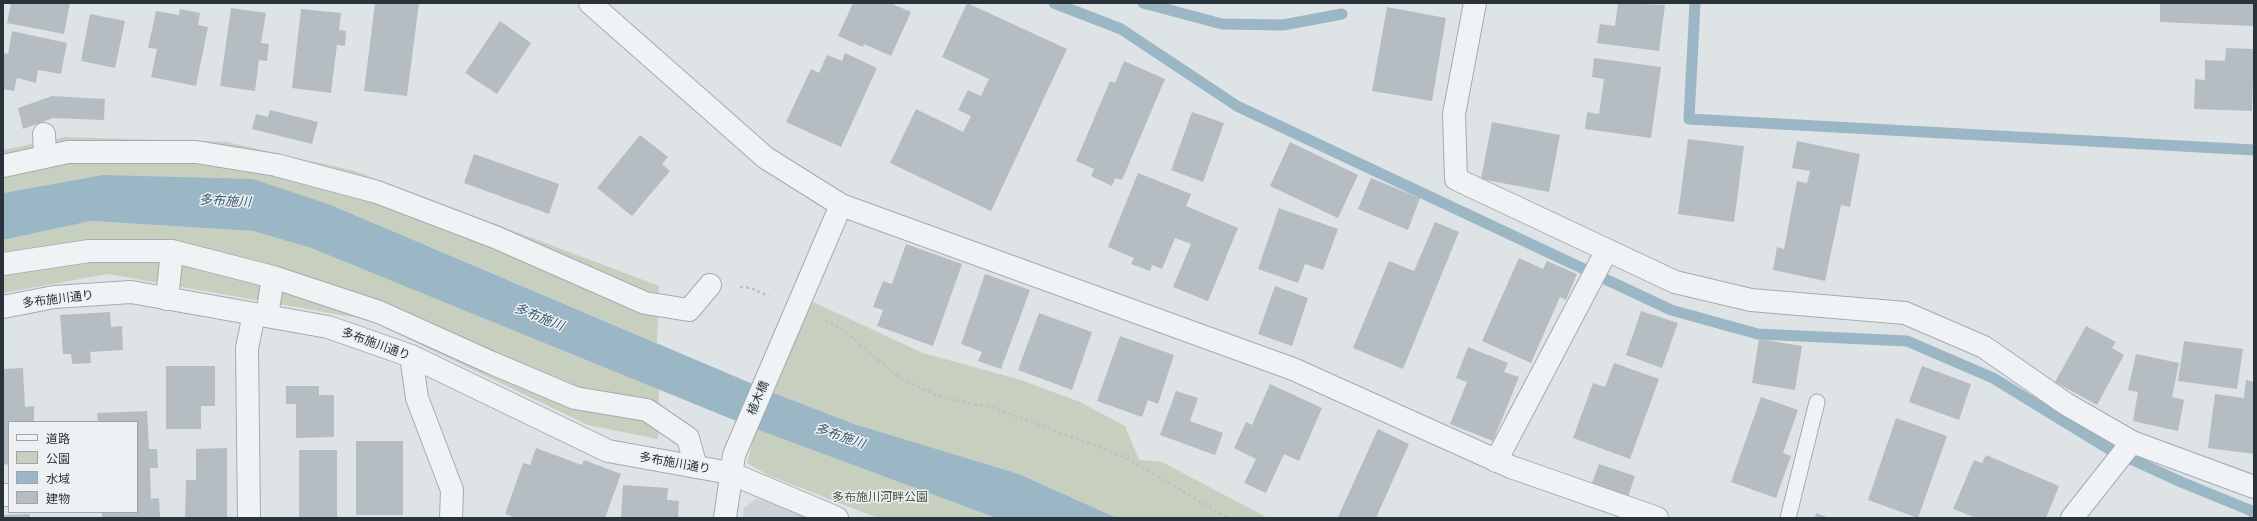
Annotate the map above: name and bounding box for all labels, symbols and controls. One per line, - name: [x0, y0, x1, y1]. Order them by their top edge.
- water label: 多布施川: [199, 192, 251, 210]
- street label: 多布施川通り: [21, 287, 95, 311]
- water label: 多布施川: [512, 300, 566, 334]
- street label: 多布施川通り: [340, 325, 412, 363]
- street label: 植木橋: [744, 379, 772, 417]
- water label: 多布施川: [813, 420, 867, 452]
- legend: [8, 421, 138, 513]
- text: 道路: [46, 431, 70, 446]
- street label: 多布施川通り: [638, 450, 712, 476]
- text: 公園: [46, 451, 70, 466]
- text: 水域: [46, 471, 70, 486]
- park label: 多布施川河畔公園: [832, 490, 928, 504]
- text: 建物: [46, 491, 70, 506]

